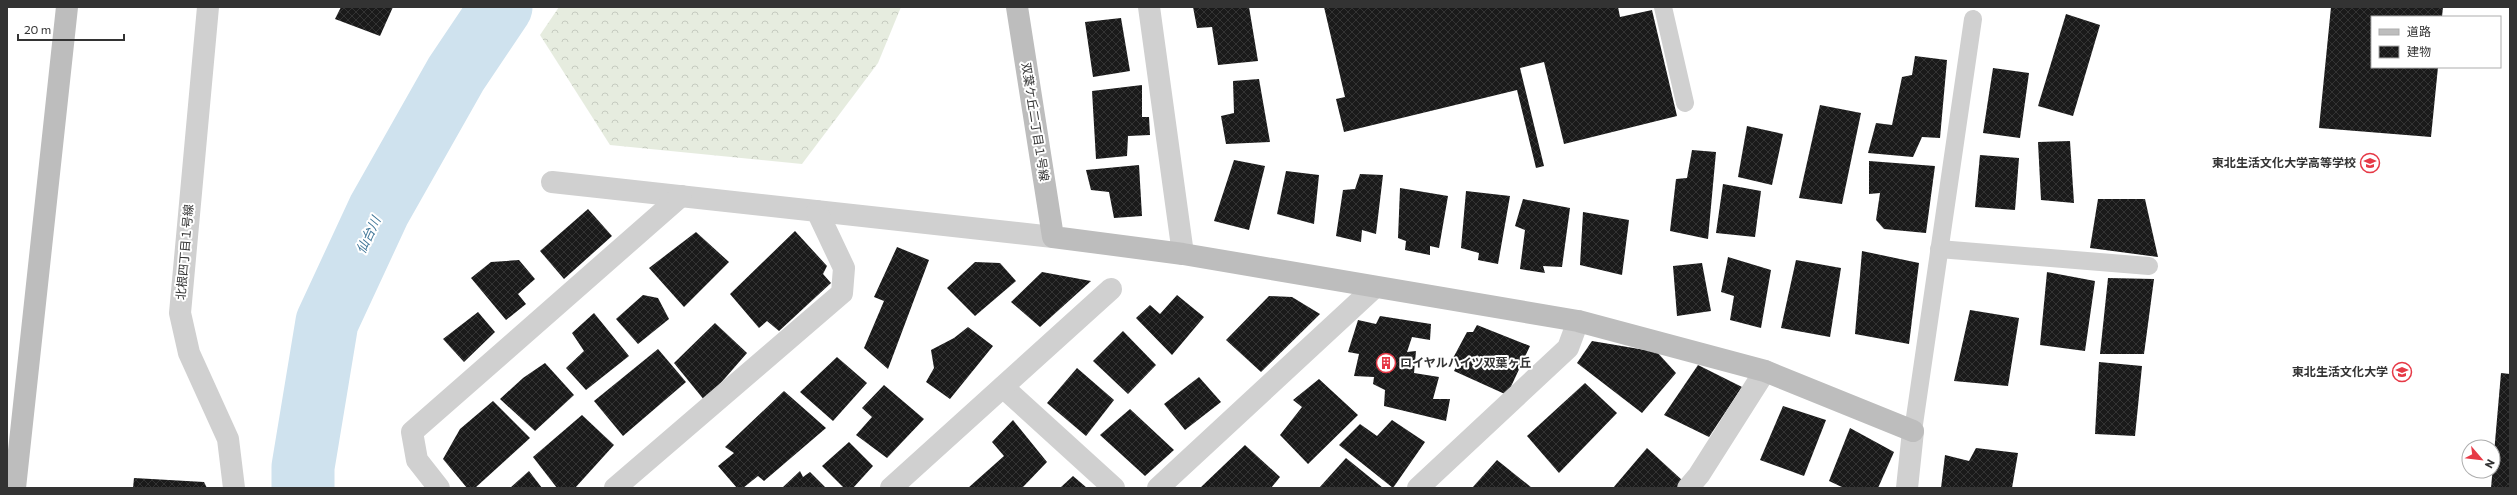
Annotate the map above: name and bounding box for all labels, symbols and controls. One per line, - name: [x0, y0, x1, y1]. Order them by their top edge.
- scale bar: [18, 16, 124, 42]
- legend: [2371, 16, 2501, 68]
- text: 20 m: [24, 22, 51, 36]
- text: 道路: [2407, 24, 2431, 38]
- text: 建物: [2407, 44, 2431, 58]
- street label: 双葉ケ丘二丁目１号線: [1020, 61, 1052, 182]
- school or university icon: 東北生活文化大学高等学校: [2359, 152, 2381, 174]
- place label: 東北生活文化大学高等学校: [2212, 155, 2356, 169]
- street label: 北根四丁目１号線: [173, 203, 195, 300]
- water label: 仙台川: [353, 212, 384, 256]
- building icon: ロイヤルハイツ双葉ヶ丘: [1375, 352, 1397, 374]
- place label: ロイヤルハイツ双葉ヶ丘: [1400, 355, 1531, 369]
- school or university icon: 東北生活文化大学: [2391, 361, 2413, 383]
- place label: 東北生活文化大学: [2292, 364, 2388, 378]
- north arrow: [2461, 439, 2501, 479]
- text: N: [2483, 457, 2498, 471]

